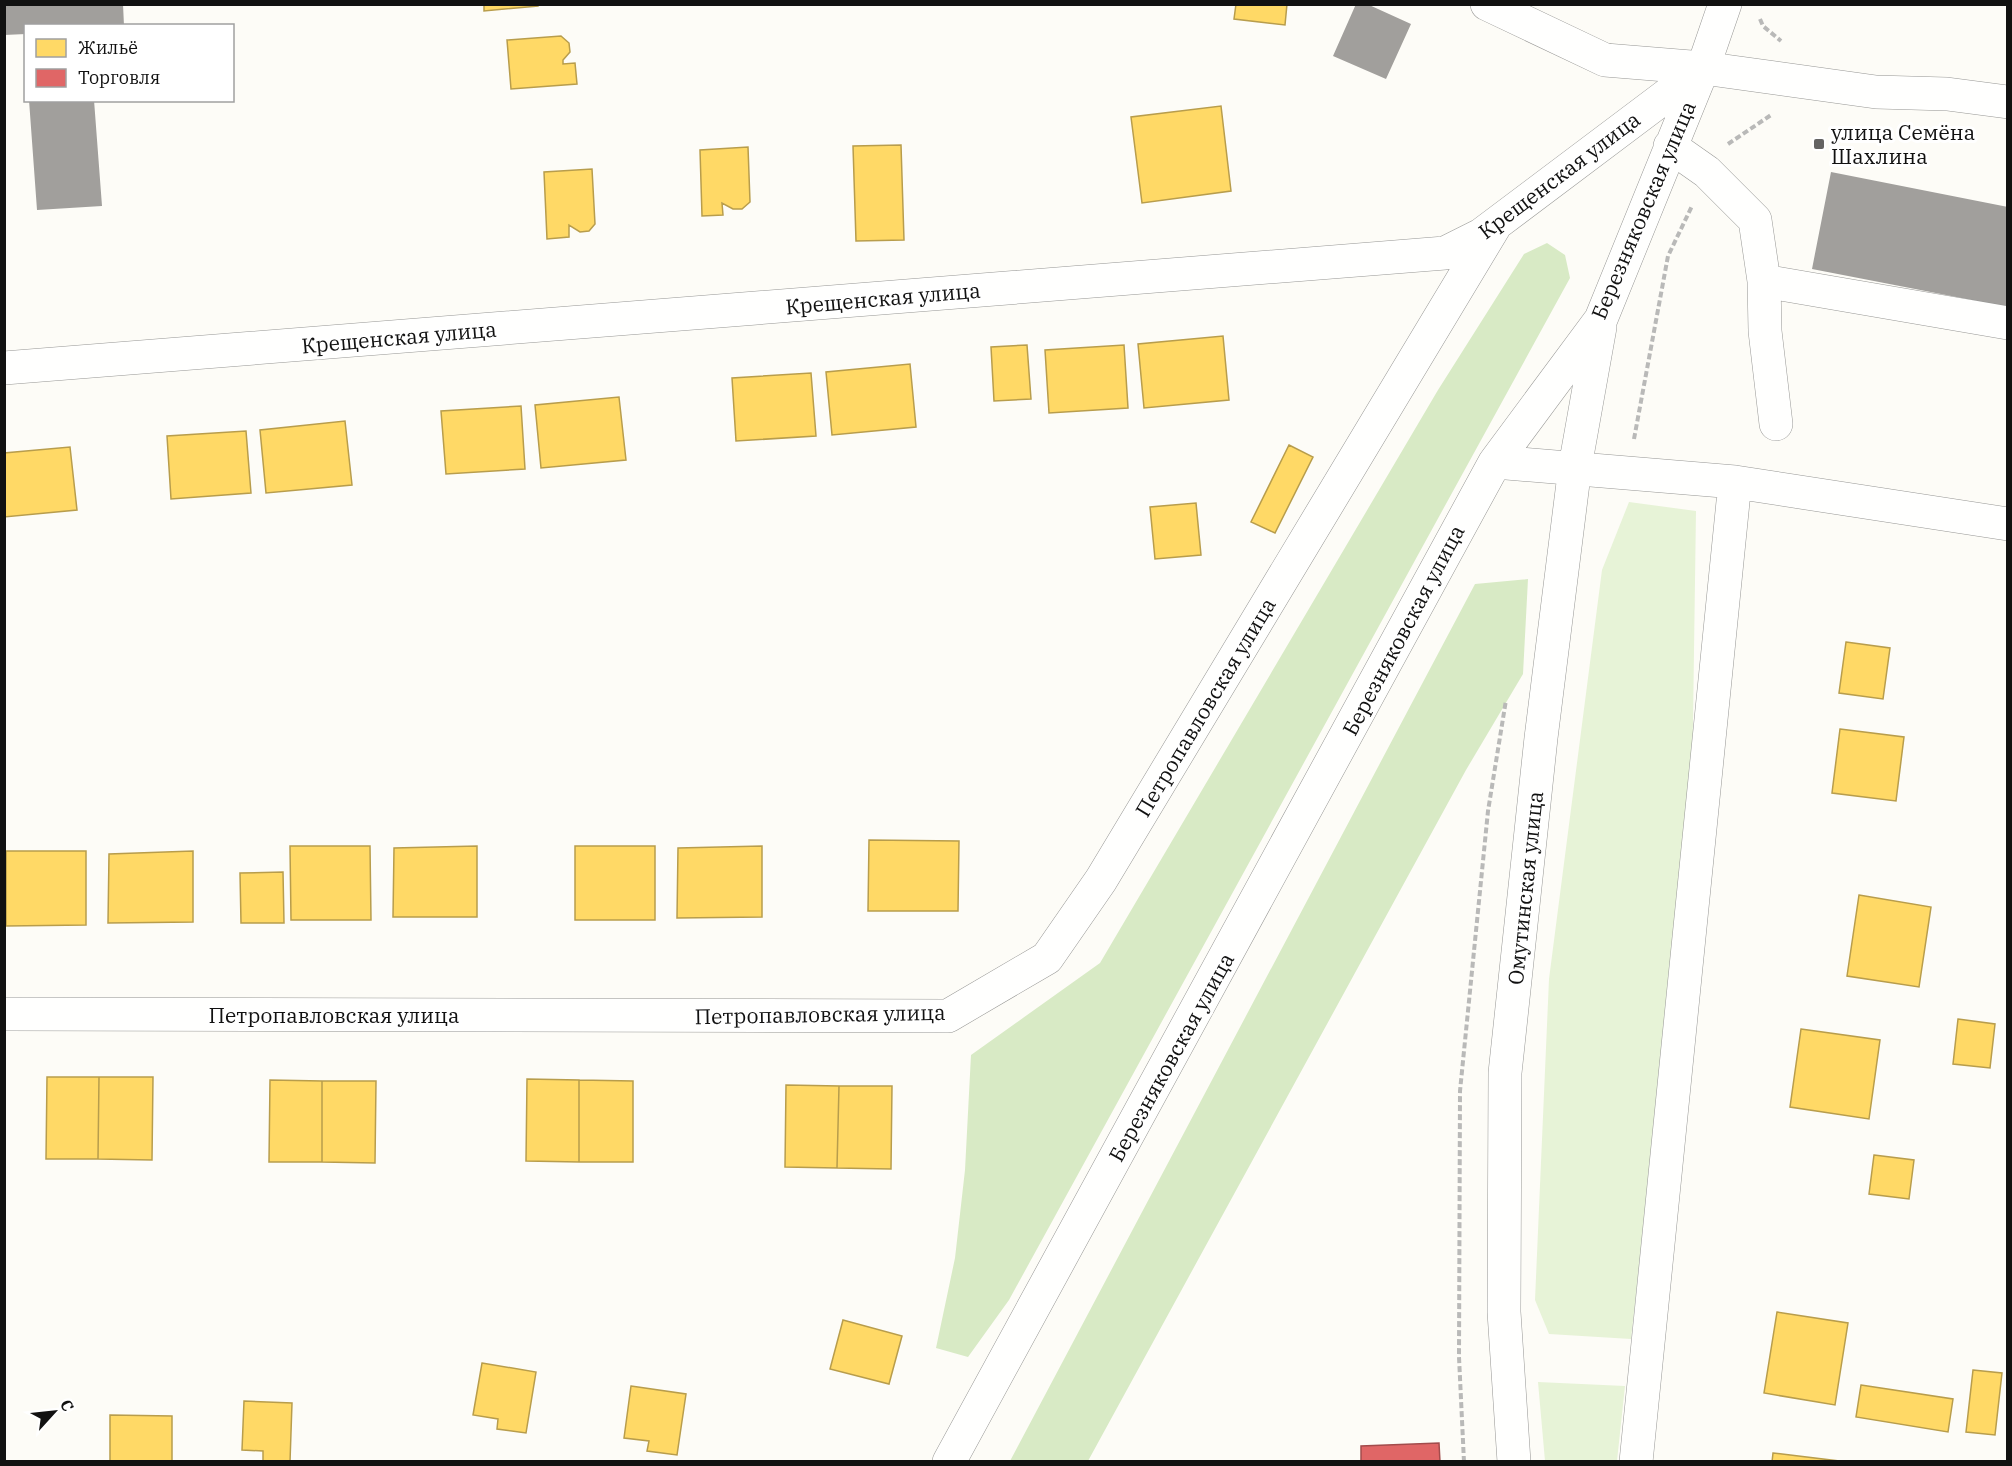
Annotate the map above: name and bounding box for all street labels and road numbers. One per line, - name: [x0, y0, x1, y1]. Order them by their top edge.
- street label: Березняковская улица: [1584, 97, 1702, 323]
- street label: Крещенская улица: [1472, 105, 1646, 245]
- street label: Крещенская улица: [784, 276, 982, 320]
- street label: Крещенская улица: [300, 315, 498, 359]
- street label: Березняковская улица: [1336, 520, 1470, 740]
- street label: Петропавловская улица: [1128, 592, 1282, 822]
- street label: Омутинская улица: [1501, 790, 1549, 986]
- street label: Березняковская улица: [1102, 948, 1240, 1166]
- street label: Петропавловская улица: [694, 998, 946, 1030]
- street label: Петропавловская улица: [209, 1001, 460, 1029]

